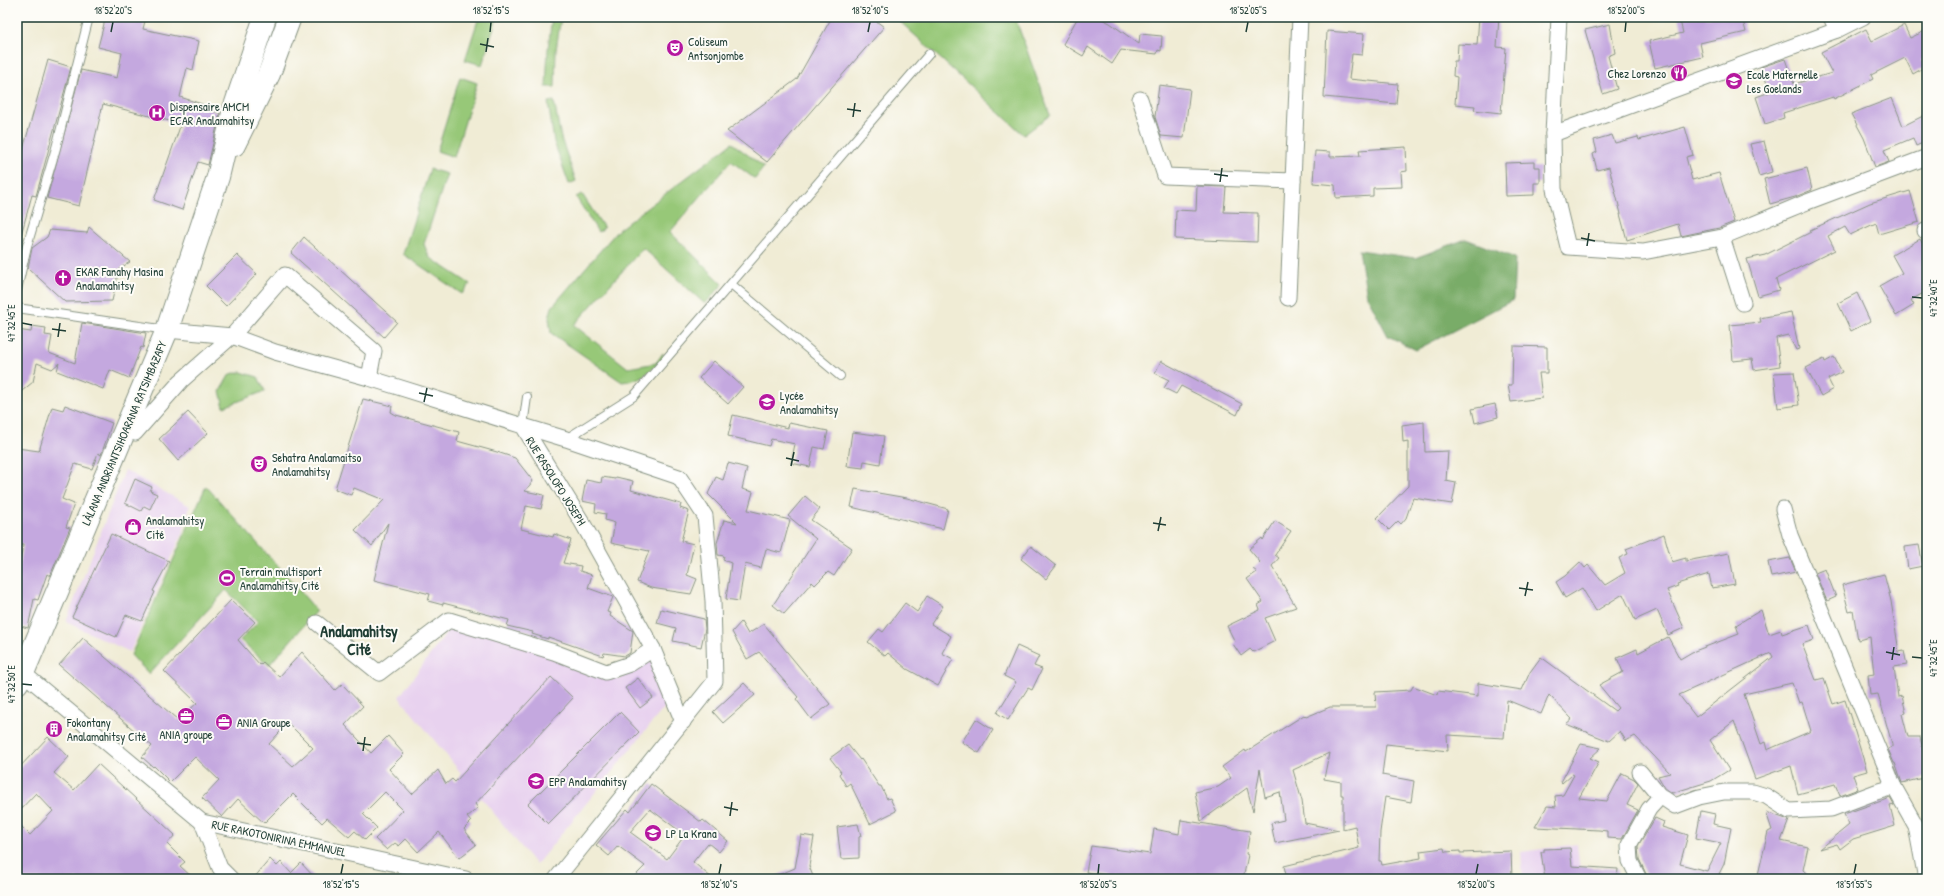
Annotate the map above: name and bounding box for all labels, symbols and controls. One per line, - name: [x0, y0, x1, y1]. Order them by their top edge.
- text: 18°52'20"S: [94, 4, 132, 17]
- text: 18°52'15"S: [473, 4, 510, 17]
- text: 18°52'10"S: [852, 4, 889, 17]
- text: 18°52'05"S: [1229, 4, 1267, 17]
- text: 18°52'00"S: [1607, 4, 1645, 17]
- place label: Coliseum Antsonjombe: [688, 33, 744, 64]
- theatre icon: Coliseum Antsonjombe: [665, 38, 685, 58]
- restaurant icon: Chez Lorenzo: [1669, 63, 1689, 83]
- place label: Chez Lorenzo: [1608, 65, 1666, 82]
- place label: Ecole Maternelle Les Goelands: [1747, 66, 1818, 97]
- school or university icon: Ecole Maternelle Les Goelands: [1724, 71, 1744, 91]
- place label: Dispensaire AMCM ECAR Analamahitsy: [170, 98, 254, 129]
- hospital icon: Dispensaire AMCM ECAR Analamahitsy: [147, 103, 167, 123]
- place label: EKAR Fanahy Masina Analamahitsy: [76, 263, 163, 294]
- church icon: EKAR Fanahy Masina Analamahitsy: [53, 268, 73, 288]
- text: 47°32'40"E: [1927, 279, 1940, 317]
- text: 47°32'45"E: [5, 304, 18, 342]
- street label: LÀLANA ANDRIANTSIHOARANA RATSIMBAZAFY: [77, 338, 171, 528]
- place label: Lycée Analamahitsy: [780, 387, 838, 418]
- school or university icon: Lycée Analamahitsy: [757, 392, 777, 412]
- street label: RUE RASOLOFO JOSEPH: [522, 433, 590, 529]
- place label: Sehatra Analamaitso Analamahitsy: [272, 449, 361, 480]
- theatre icon: Sehatra Analamaitso Analamahitsy: [249, 454, 269, 474]
- place label: Analamahitsy Cité: [146, 512, 204, 543]
- shop icon: Analamahitsy Cité: [123, 517, 143, 537]
- place label: Terrain multisport Analamahitsy Cité: [240, 563, 322, 594]
- sports icon: Terrain multisport Analamahitsy Cité: [217, 568, 237, 588]
- district label: Analamahitsy Cité: [320, 620, 398, 660]
- text: 47°32'45"E: [1927, 639, 1940, 677]
- text: 47°32'50"E: [5, 664, 18, 703]
- office icon: ANIA groupe: [176, 706, 196, 726]
- office icon: ANIA Groupe: [214, 712, 234, 732]
- place label: Fokontany Analamahitsy Cité: [66, 714, 146, 745]
- place label: ANIA Groupe: [237, 714, 291, 731]
- building icon: Fokontany Analamahitsy Cité: [44, 719, 64, 739]
- place label: ANIA groupe: [159, 726, 213, 743]
- school or university icon: EPP Analamahitsy: [526, 771, 546, 791]
- place label: EPP Analamahitsy: [549, 773, 627, 790]
- street label: RUE RAKOTONIRINA EMMANUEL: [210, 815, 348, 861]
- school or university icon: LP La Krana: [643, 823, 663, 843]
- place label: LP La Krana: [666, 825, 717, 842]
- text: 18°52'15"S: [323, 878, 360, 891]
- text: 18°52'10"S: [701, 878, 738, 891]
- text: 18°52'05"S: [1079, 878, 1117, 891]
- text: 18°52'00"S: [1457, 878, 1495, 891]
- text: 18°51'55"S: [1836, 878, 1872, 891]

